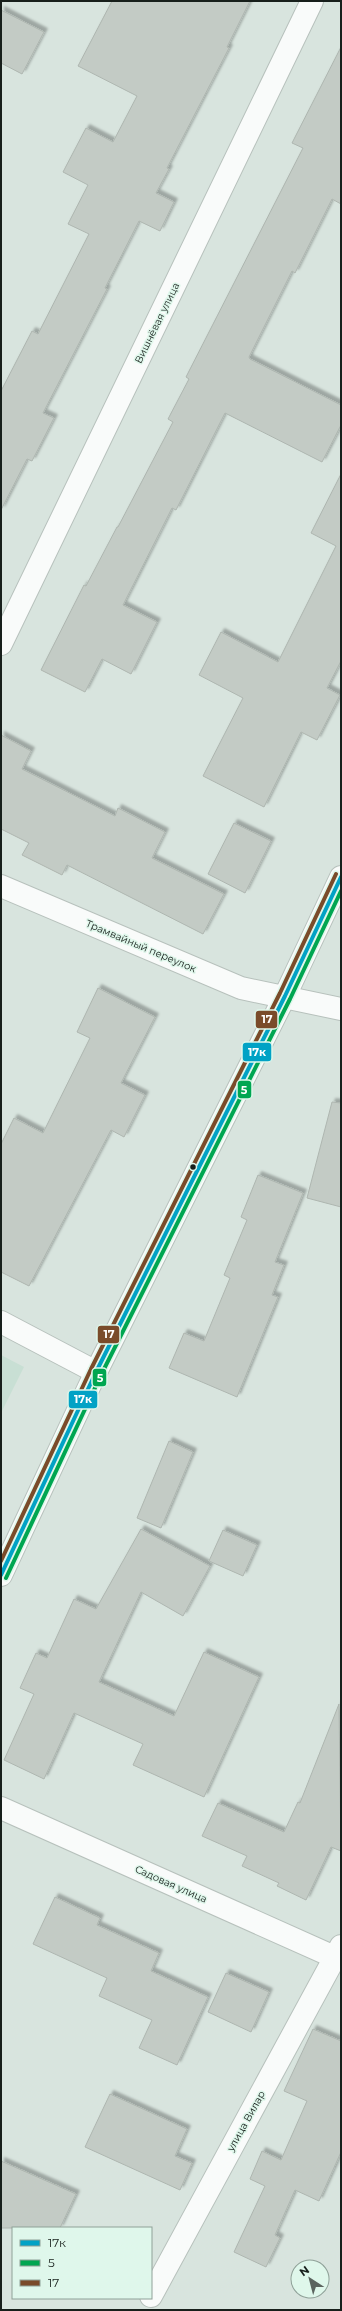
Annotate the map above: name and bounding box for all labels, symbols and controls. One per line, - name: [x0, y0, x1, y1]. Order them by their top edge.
- street label: Вишнёвая улица: [132, 280, 182, 366]
- street label: Трамвайный переулок: [84, 917, 198, 975]
- line badge: 17: [255, 1010, 278, 1029]
- text: 17: [261, 1012, 273, 1026]
- line badge: 17к: [242, 1042, 272, 1062]
- text: 17к: [248, 1045, 267, 1059]
- line badge: 5: [237, 1080, 252, 1099]
- text: 5: [241, 1083, 248, 1097]
- unlabelled marker: [188, 1162, 198, 1172]
- line badge: 17: [97, 1325, 120, 1344]
- text: 17: [103, 1327, 115, 1341]
- line badge: 5: [92, 1368, 107, 1387]
- text: 5: [97, 1371, 104, 1385]
- line badge: 17к: [68, 1390, 98, 1409]
- text: 17к: [74, 1392, 93, 1406]
- street label: Садовая улица: [133, 1862, 209, 1906]
- street label: улица Вилар: [224, 2088, 268, 2154]
- legend: [12, 2227, 152, 2299]
- text: 17к: [48, 2235, 66, 2250]
- text: 5: [48, 2255, 55, 2270]
- north arrow: [290, 2259, 330, 2299]
- text: N: [296, 2263, 312, 2279]
- text: 17: [48, 2275, 59, 2290]

